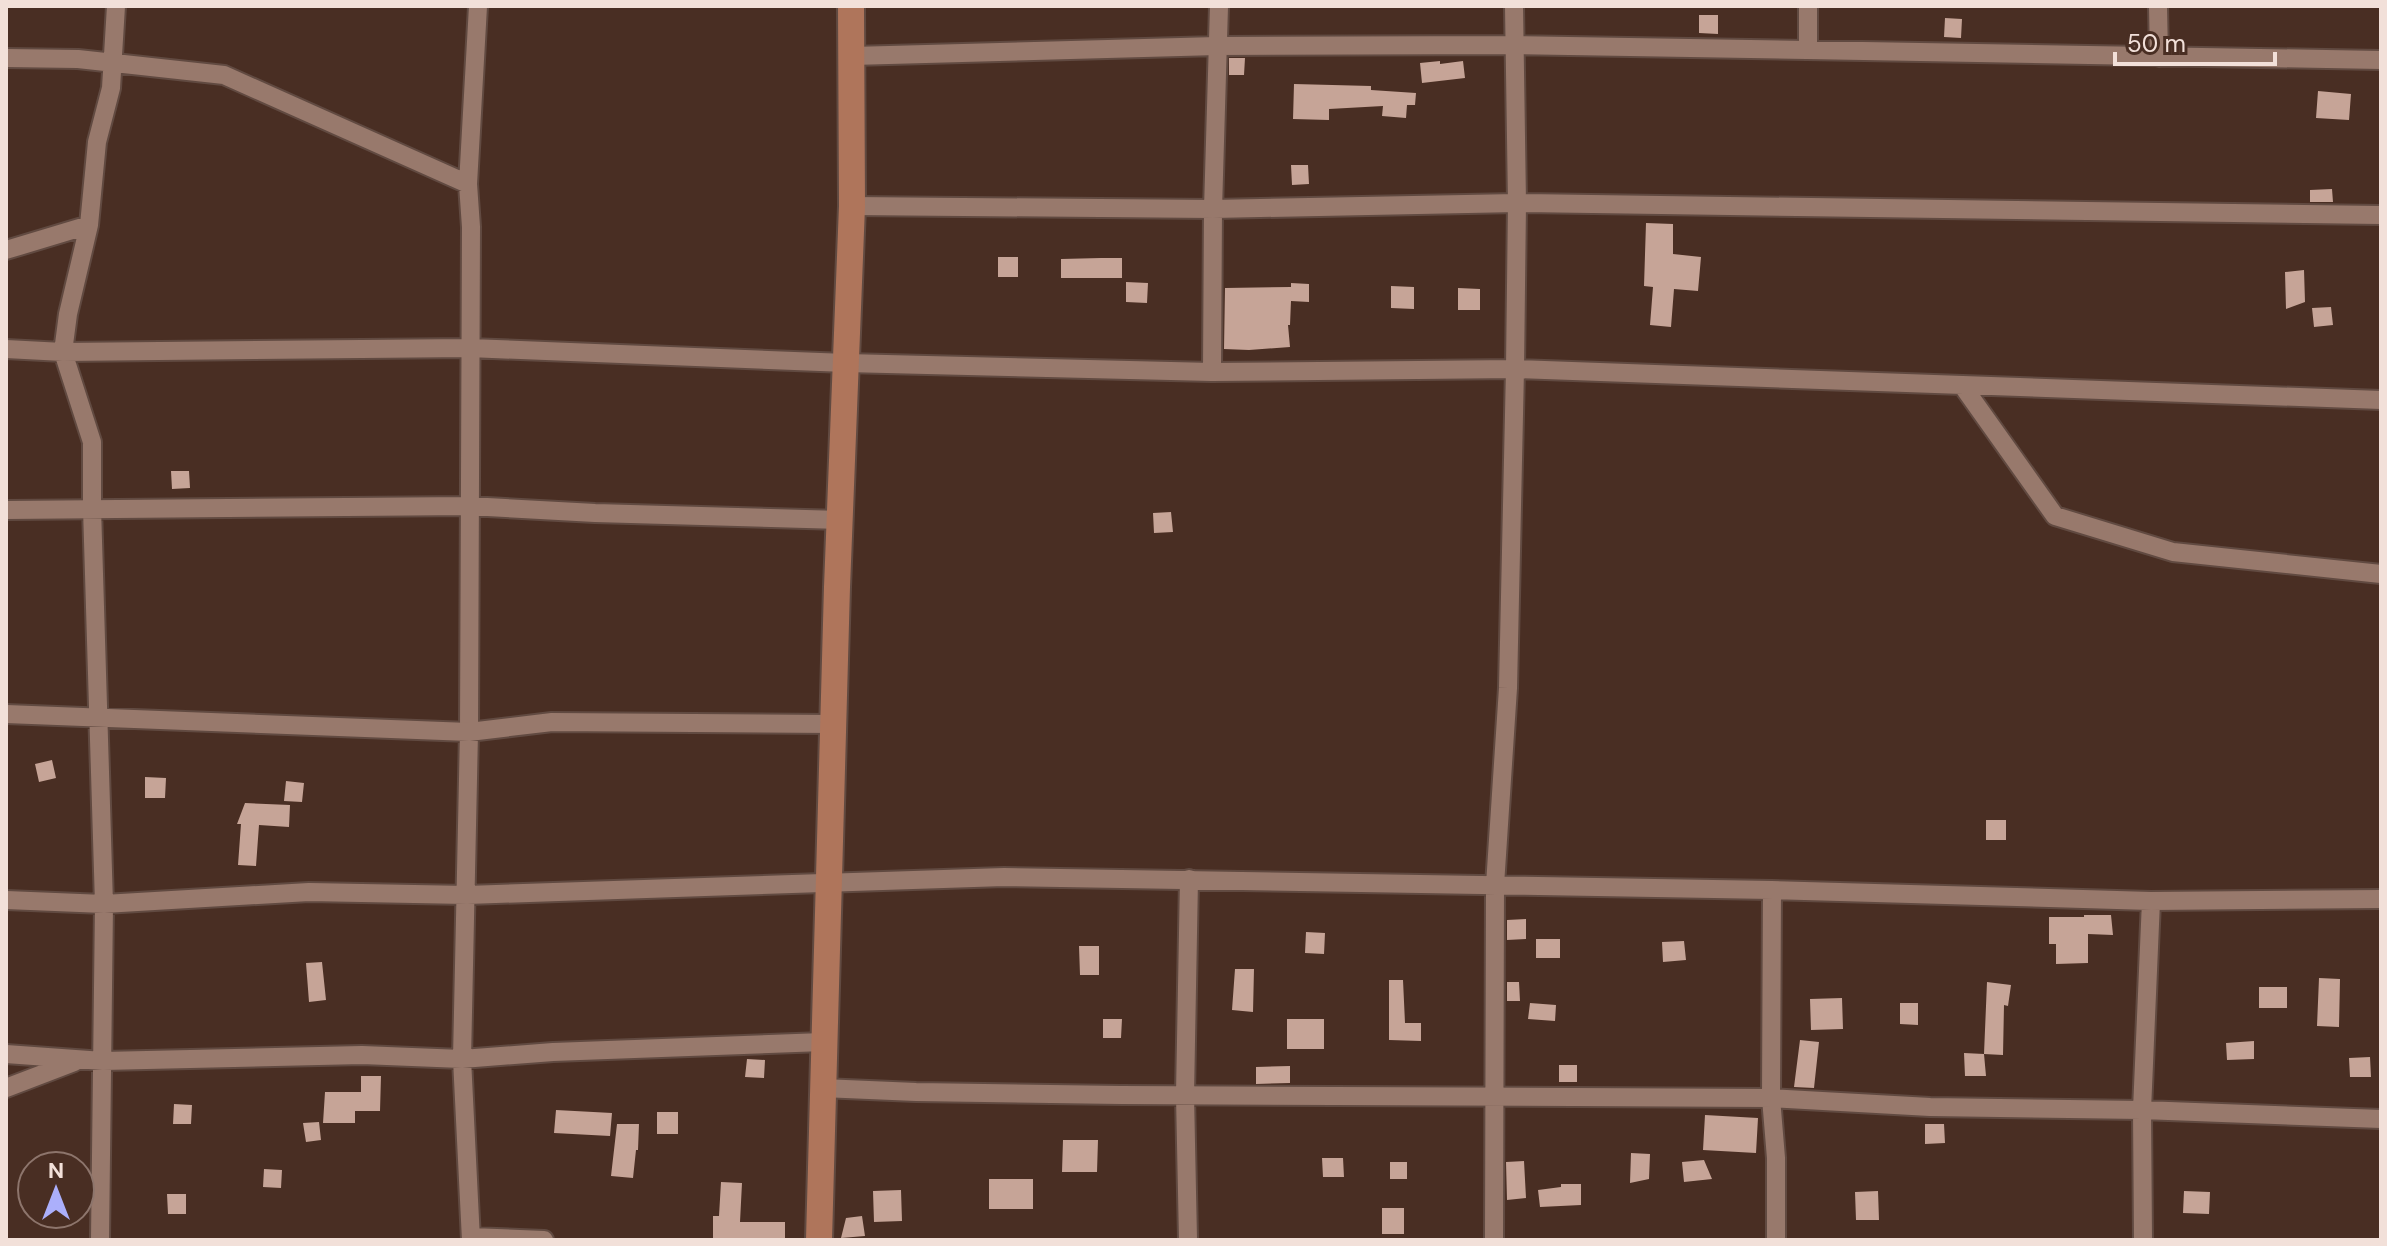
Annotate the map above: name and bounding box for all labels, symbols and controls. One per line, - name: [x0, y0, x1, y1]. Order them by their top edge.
- scale bar: [2115, 16, 2275, 66]
- text: 50 m: [2127, 28, 2186, 59]
- north arrow: [16, 1150, 96, 1230]
- text: N: [48, 1156, 64, 1185]

